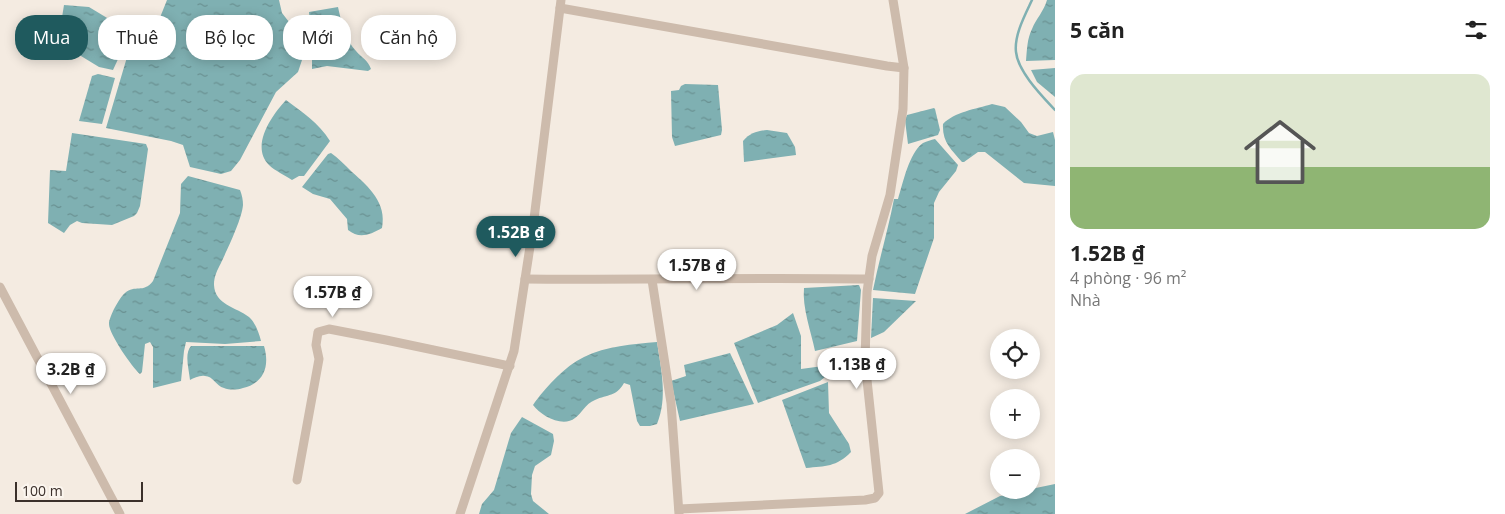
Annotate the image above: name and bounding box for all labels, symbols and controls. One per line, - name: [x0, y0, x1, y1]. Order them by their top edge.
- chip: Mua: [15, 15, 88, 60]
- chip: Thuê: [98, 15, 176, 60]
- chip: Bộ lọc: [186, 15, 273, 60]
- chip: Mới: [283, 15, 351, 60]
- chip: Căn hộ: [361, 15, 456, 60]
- text: 5 căn: [1070, 16, 1125, 44]
- icon: filters: [1462, 16, 1490, 44]
- icon: home: [1235, 107, 1325, 197]
- pin: 1.52B ₫: [470, 216, 562, 258]
- text: 1.52B ₫: [487, 221, 545, 243]
- text: 1.52B ₫: [1070, 239, 1145, 267]
- pin: 1.57B ₫: [651, 248, 743, 291]
- text: 1.57B ₫: [668, 254, 726, 276]
- text: 4 phòng · 96 m²: [1070, 267, 1186, 289]
- pin: 1.57B ₫: [287, 276, 379, 318]
- text: 1.57B ₫: [304, 281, 362, 303]
- text: Nhà: [1070, 289, 1101, 311]
- map controls: [990, 329, 1040, 499]
- button: locate: [990, 329, 1040, 379]
- pin: 1.13B ₫: [811, 348, 903, 390]
- pin: 3.2B ₫: [30, 352, 112, 395]
- text: 1.13B ₫: [828, 353, 886, 375]
- text: 3.2B ₫: [47, 358, 95, 380]
- button: +: [990, 389, 1040, 439]
- button: −: [990, 449, 1040, 499]
- scale bar: [15, 479, 142, 502]
- text: 100 m: [22, 481, 63, 500]

